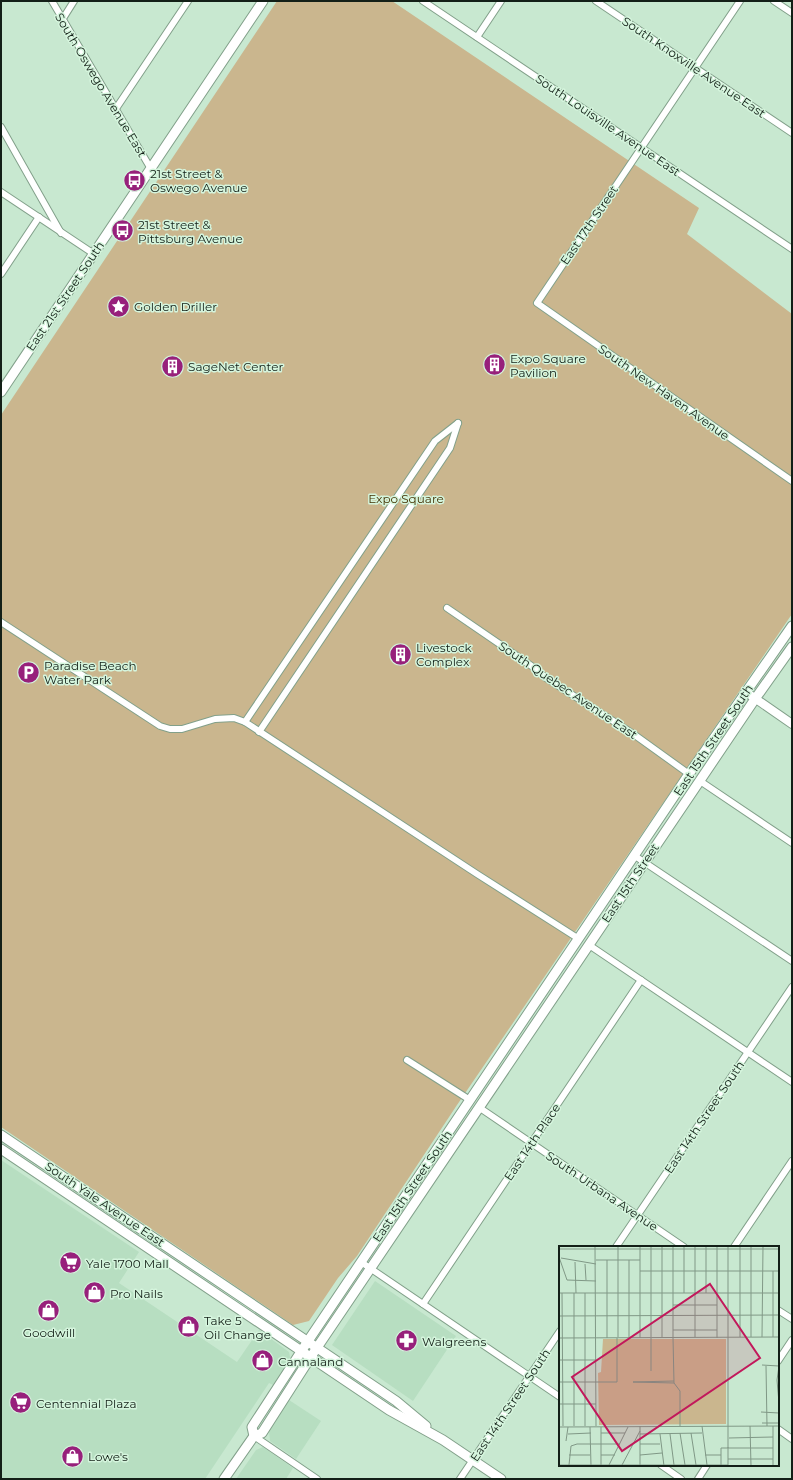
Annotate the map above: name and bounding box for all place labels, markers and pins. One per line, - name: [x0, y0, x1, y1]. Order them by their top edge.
- place label: 21st Street & Oswego Avenue: [150, 166, 248, 195]
- bus stop icon: 21st Street & Oswego Avenue: [122, 167, 148, 193]
- place label: 21st Street & Pittsburg Avenue: [138, 217, 243, 246]
- bus stop icon: 21st Street & Pittsburg Avenue: [109, 218, 135, 244]
- place icon: Golden Driller: [106, 293, 132, 319]
- place label: Golden Driller: [134, 299, 217, 314]
- place label: Expo Square Pavilion: [510, 351, 586, 380]
- building icon: Expo Square Pavilion: [481, 352, 507, 378]
- building icon: SageNet Center: [159, 353, 185, 379]
- place label: SageNet Center: [188, 359, 283, 374]
- place label: Livestock Complex: [416, 640, 473, 669]
- building icon: Livestock Complex: [387, 641, 413, 667]
- place label: Paradise Beach Water Park: [44, 658, 137, 687]
- parking icon: Paradise Beach Water Park: [15, 659, 41, 685]
- supermarket icon: Yale 1700 Mall: [57, 1250, 83, 1276]
- place label: Yale 1700 Mall: [86, 1256, 169, 1271]
- shop icon: Pro Nails: [81, 1280, 107, 1306]
- place label: Pro Nails: [110, 1286, 163, 1301]
- shop icon: Goodwill: [36, 1298, 62, 1324]
- place label: Take 5 Oil Change: [204, 1313, 271, 1342]
- shop icon: Take 5 Oil Change: [176, 1314, 202, 1340]
- place label: Goodwill: [23, 1325, 75, 1340]
- pharmacy icon: Walgreens: [394, 1328, 420, 1354]
- place label: Walgreens: [422, 1334, 486, 1349]
- shop icon: Cannaland: [250, 1348, 276, 1374]
- place label: Cannaland: [278, 1354, 343, 1369]
- supermarket icon: Centennial Plaza: [7, 1390, 33, 1416]
- place label: Centennial Plaza: [36, 1396, 137, 1411]
- shop icon: Lowe's: [59, 1443, 85, 1469]
- place label: Lowe's: [88, 1449, 128, 1464]

